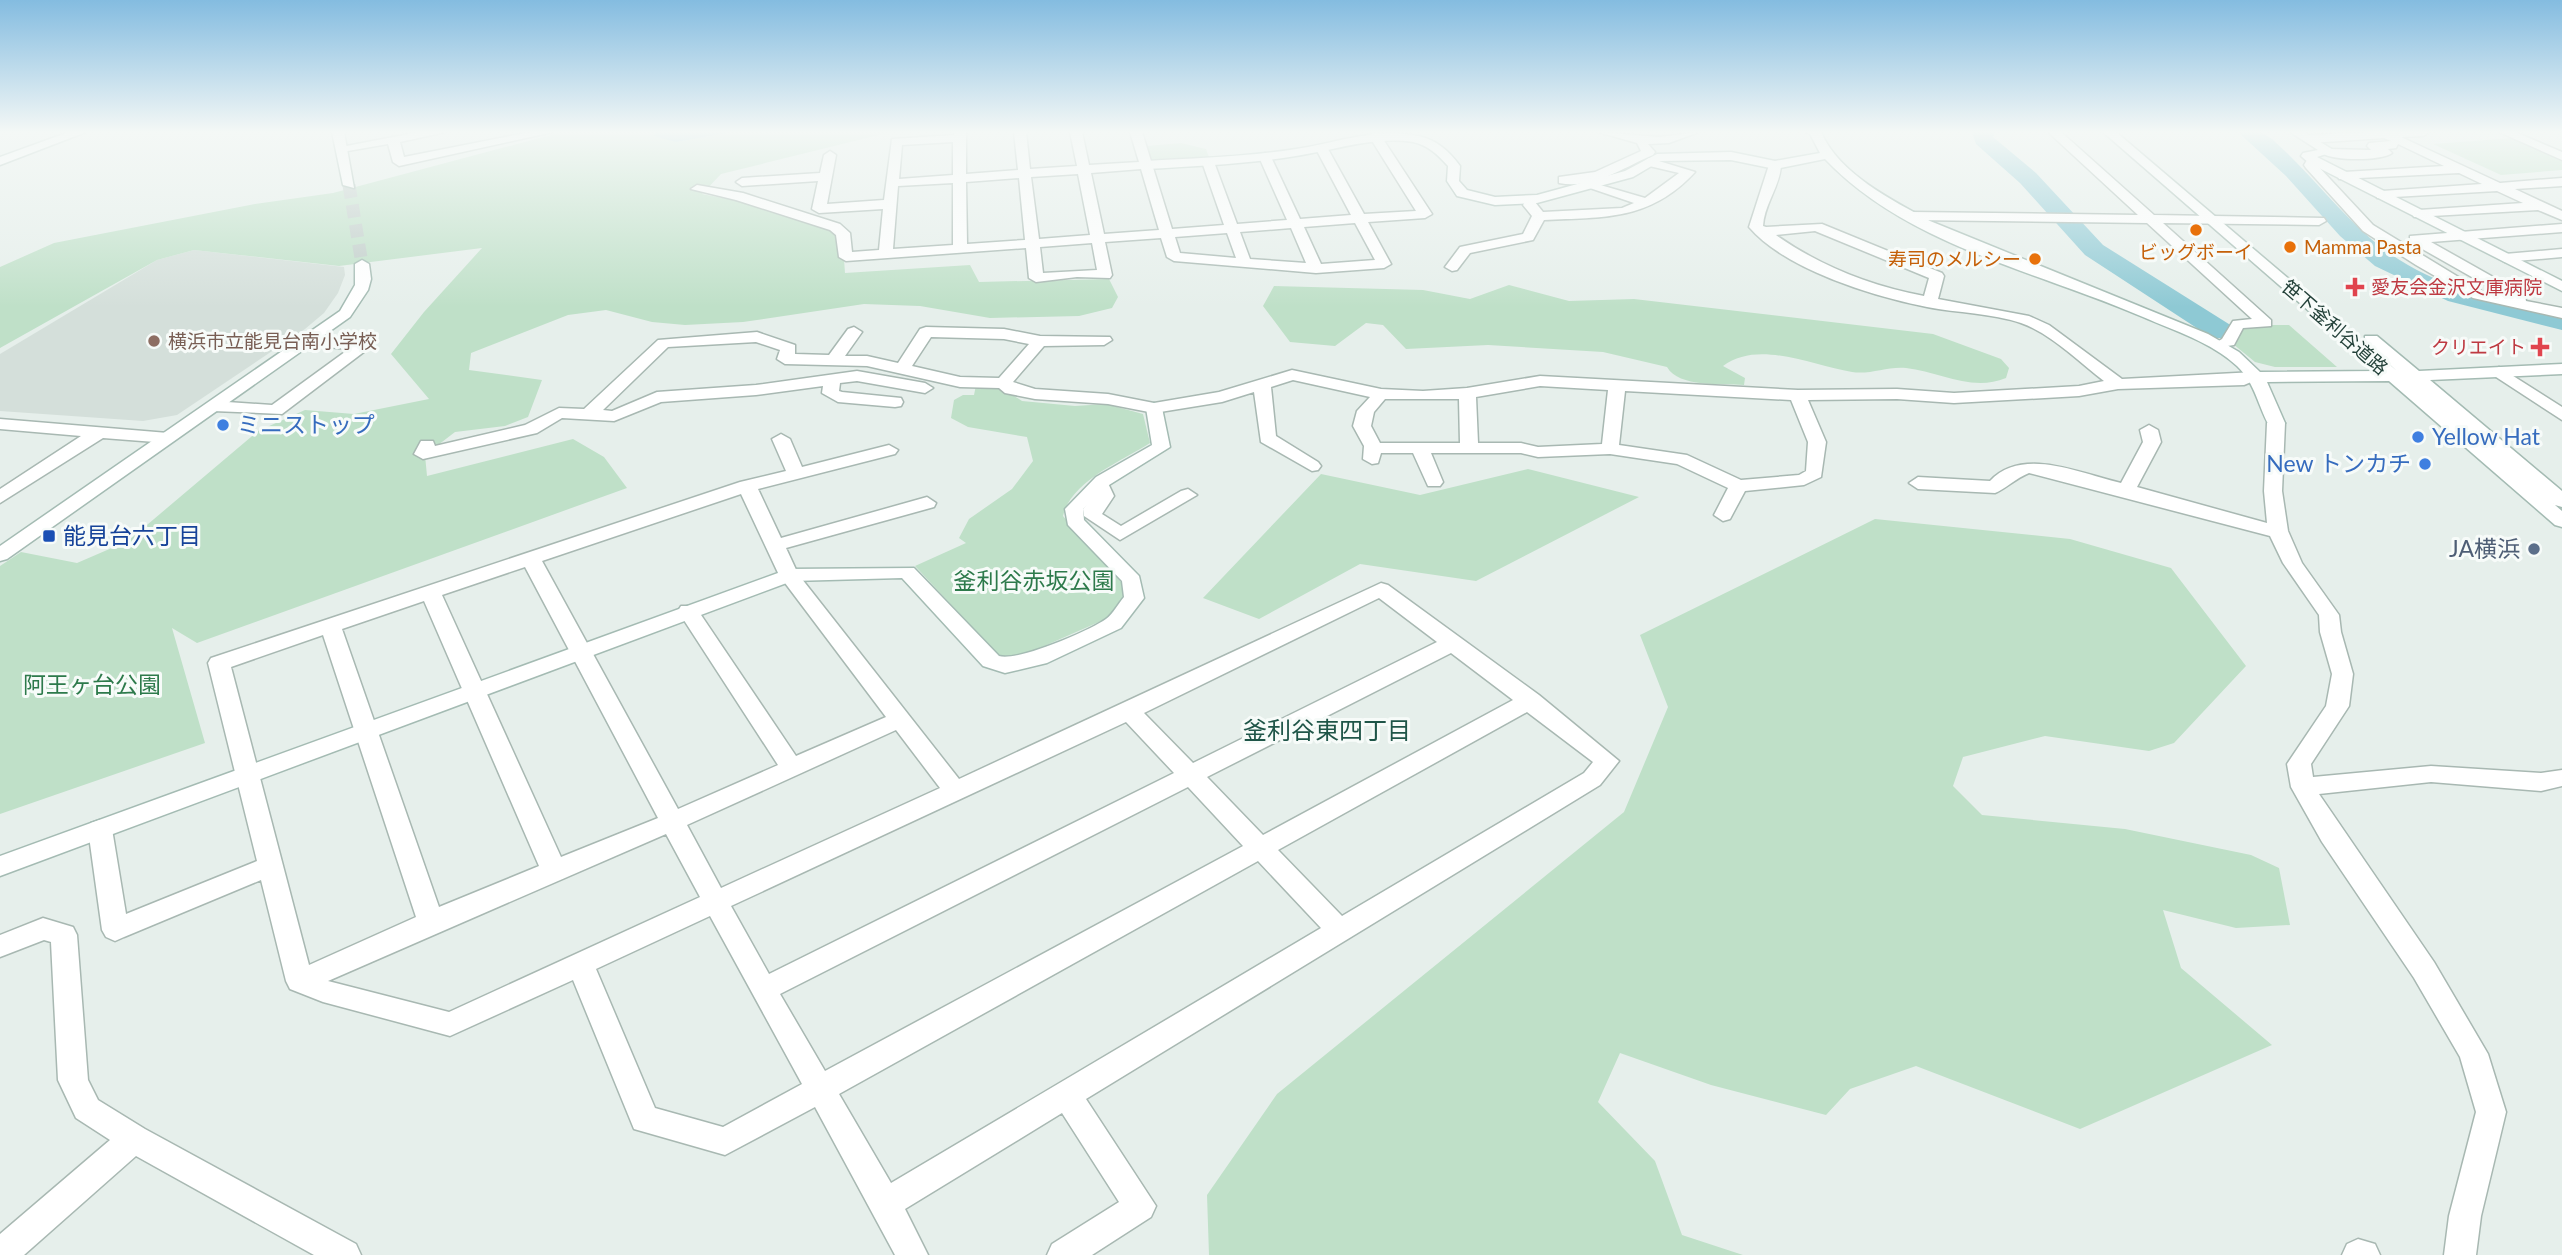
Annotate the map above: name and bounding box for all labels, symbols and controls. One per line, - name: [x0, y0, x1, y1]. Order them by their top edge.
- marker: ビッグボーイ: [2188, 222, 2204, 238]
- place label: Mamma Pasta: [2304, 235, 2421, 258]
- marker: Mamma Pasta: [2282, 239, 2298, 255]
- place label: ビッグボーイ: [2139, 240, 2253, 263]
- place label: 寿司のメルシー: [1888, 247, 2021, 270]
- marker: 寿司のメルシー: [2027, 251, 2043, 267]
- street label: 笹下釜利谷道路: [2278, 274, 2393, 379]
- place label: 愛友会金沢文庫病院: [2371, 275, 2542, 298]
- marker: 愛友会金沢文庫病院: [2345, 277, 2365, 297]
- place label: 横浜市立能見台南小学校: [168, 329, 377, 352]
- marker: 横浜市立能見台南小学校: [146, 333, 162, 349]
- place label: クリエイト: [2431, 335, 2526, 358]
- marker: クリエイト: [2532, 339, 2548, 355]
- place label: ミニストップ: [237, 410, 375, 438]
- marker: ミニストップ: [215, 417, 231, 433]
- place label: Yellow Hat: [2432, 422, 2541, 450]
- marker: Yellow Hat: [2410, 429, 2426, 445]
- place label: New トンカチ: [2266, 449, 2411, 477]
- marker: New トンカチ: [2417, 456, 2433, 472]
- place label: 能見台六丁目: [63, 521, 201, 549]
- marker: 能見台六丁目: [41, 528, 57, 544]
- place label: JA横浜: [2449, 534, 2520, 562]
- marker: JA横浜: [2526, 541, 2542, 557]
- park label: 釜利谷赤坂公園: [954, 566, 1115, 594]
- park label: 阿王ヶ台公園: [23, 670, 161, 698]
- district label: 釜利谷東四丁目: [1243, 715, 1411, 744]

